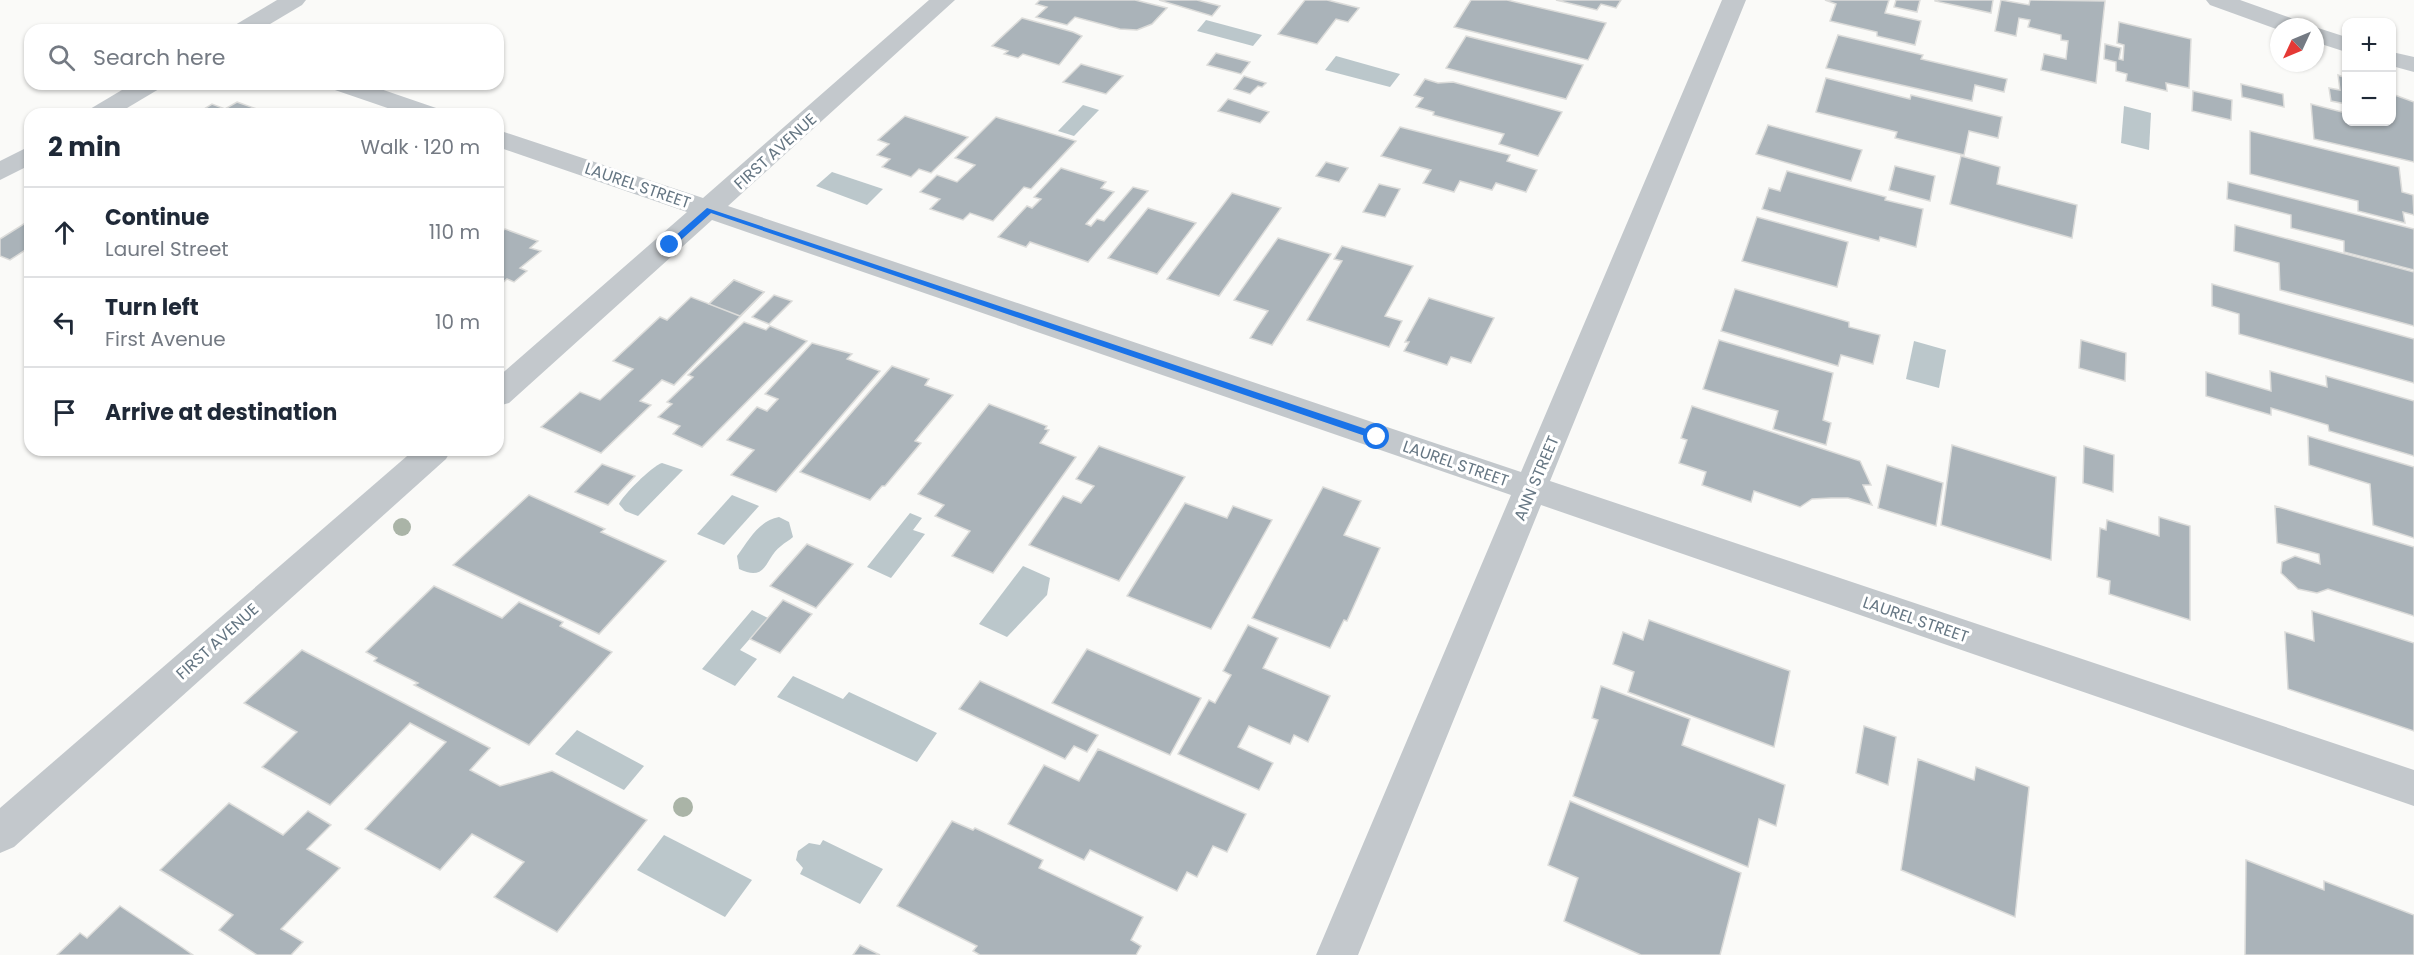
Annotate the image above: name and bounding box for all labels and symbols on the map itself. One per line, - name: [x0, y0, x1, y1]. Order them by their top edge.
- north arrow: [2270, 18, 2324, 72]
- street label: FIRST AVENUE: [729, 108, 822, 195]
- street label: LAUREL STREET: [582, 157, 694, 214]
- route end: [656, 231, 682, 257]
- route start: [1363, 423, 1389, 449]
- street label: ANN STREET: [1508, 432, 1565, 524]
- street label: LAUREL STREET: [1400, 435, 1512, 492]
- street label: LAUREL STREET: [1860, 591, 1972, 648]
- street label: FIRST AVENUE: [171, 598, 264, 685]

